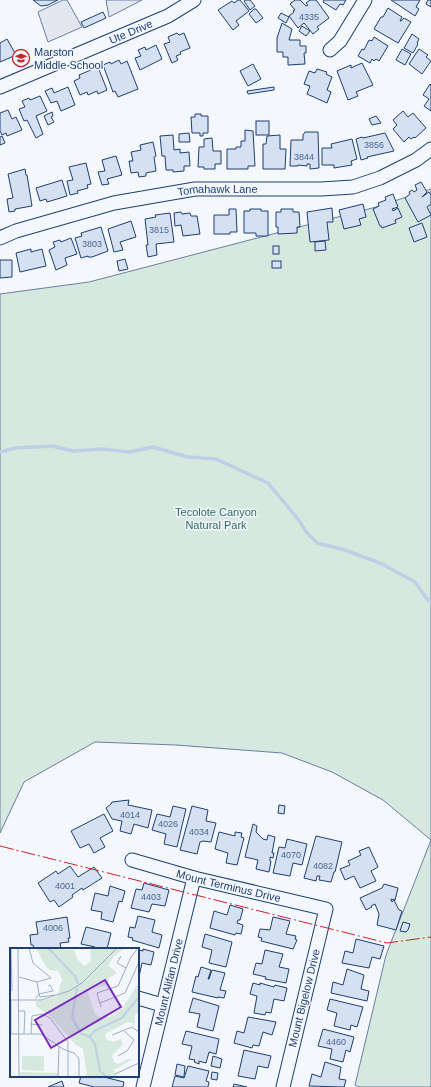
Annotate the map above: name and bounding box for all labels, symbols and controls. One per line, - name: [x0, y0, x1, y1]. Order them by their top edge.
- house number: 4335: [299, 12, 319, 22]
- street label: Ute Drive: [107, 17, 154, 46]
- place label: Marston Middle School: [34, 46, 103, 71]
- school or university icon: Marston Middle School: [11, 48, 31, 68]
- house number: 3856: [364, 140, 384, 150]
- house number: 3844: [294, 152, 314, 162]
- street label: Tomahawk Lane: [177, 183, 258, 198]
- house number: 3815: [149, 225, 169, 235]
- house number: 3803: [82, 239, 102, 249]
- park label: Tecolote Canyon Natural Park: [175, 506, 257, 531]
- house number: 4014: [120, 810, 140, 820]
- house number: 4026: [158, 819, 178, 829]
- house number: 4034: [189, 827, 209, 837]
- house number: 4070: [281, 850, 301, 860]
- house number: 4082: [313, 861, 333, 871]
- street label: Mount Terminus Drive: [175, 867, 282, 904]
- house number: 4001: [55, 881, 75, 891]
- house number: 4403: [141, 892, 161, 902]
- house number: 4006: [43, 923, 63, 933]
- street label: Mount Alifan Drive: [152, 937, 185, 1027]
- inset map: [10, 948, 139, 1077]
- street label: Mount Bigelow Drive: [286, 948, 322, 1048]
- house number: 4460: [326, 1037, 346, 1047]

